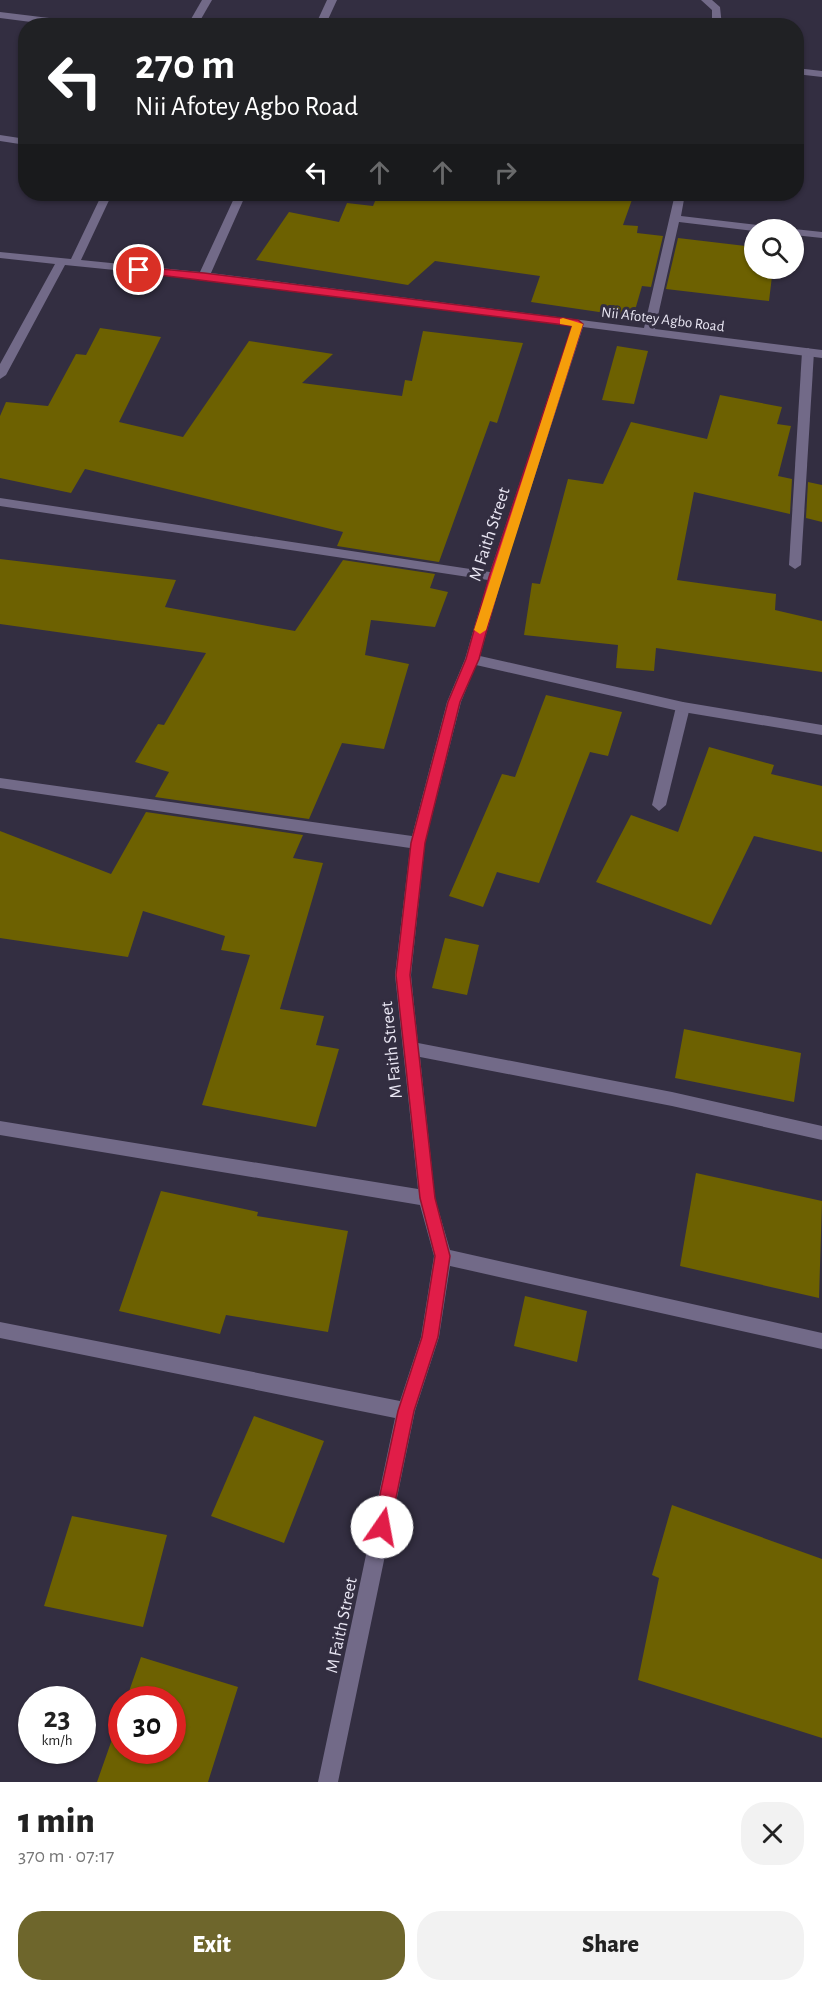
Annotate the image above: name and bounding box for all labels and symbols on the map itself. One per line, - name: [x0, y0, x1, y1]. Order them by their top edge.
- pin: [113, 244, 164, 295]
- street label: Nii Afotey Agbo Road: [600, 304, 726, 335]
- street label: M Faith Street: [466, 485, 514, 583]
- street label: M Faith Street: [378, 1000, 406, 1099]
- position arrow: [350, 1495, 414, 1559]
- street label: M Faith Street: [323, 1575, 361, 1675]
- speed limit sign: 30: [108, 1686, 186, 1764]

